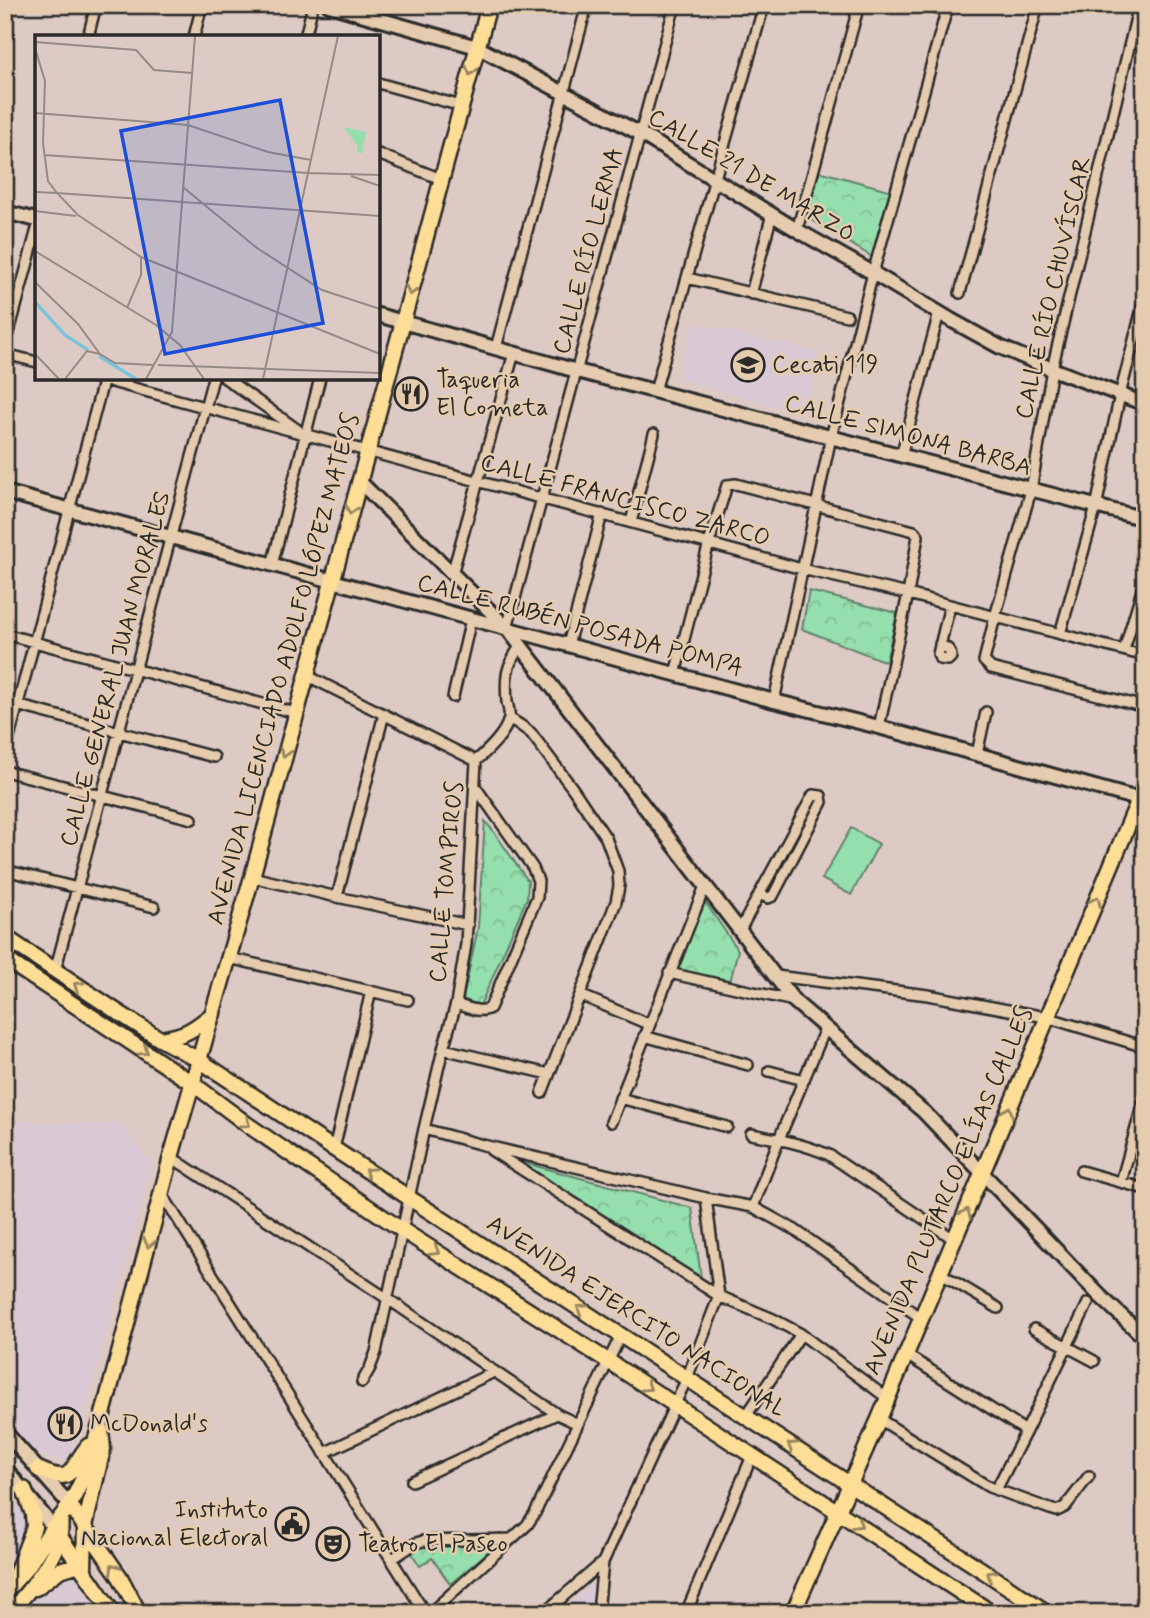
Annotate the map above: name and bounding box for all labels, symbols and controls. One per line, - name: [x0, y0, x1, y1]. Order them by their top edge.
- inset map: [35, 35, 380, 380]
- one-way arrow: [465, 65, 479, 77]
- street label: CALLE 21 DE MARZO: [642, 102, 860, 250]
- street label: CALLE RÍO LERMA: [546, 144, 632, 358]
- street label: CALLE RÍO CHUVÍSCAR: [1008, 153, 1099, 422]
- one-way arrow: [405, 284, 419, 296]
- school or university icon: Cecati 119: [729, 346, 767, 384]
- place label: Cecati 119: [772, 350, 878, 381]
- place label: Taqueria El Cometa: [436, 365, 549, 424]
- restaurant icon: Taqueria El Cometa: [392, 375, 430, 413]
- street label: CALLE SIMONA BARBA: [781, 388, 1035, 484]
- street label: AVENIDA LICENCIADO ADOLFO LÓPEZ MATEOS: [201, 410, 367, 928]
- street label: CALLE FRANCISCO ZARCO: [477, 447, 773, 555]
- street label: CALLE GENERAL JUAN MORALES: [54, 488, 178, 850]
- one-way arrow: [345, 504, 360, 516]
- street label: CALLE RUBÉN POSADA POMPA: [414, 566, 747, 684]
- one-way arrow: [279, 747, 293, 759]
- street label: CALLE TOMPIROS: [423, 780, 471, 984]
- one-way arrow: [1088, 896, 1102, 909]
- one-way arrow: [73, 982, 86, 995]
- street label: AVENIDA PLUTARCO ELÍAS CALLES: [856, 1002, 1041, 1380]
- one-way arrow: [136, 1043, 149, 1055]
- one-way arrow: [1000, 1106, 1014, 1119]
- one-way arrow: [238, 1115, 251, 1128]
- one-way arrow: [364, 1167, 377, 1180]
- one-way arrow: [958, 1207, 972, 1220]
- street label: AVENIDA EJERCITO NACIONAL: [480, 1208, 792, 1426]
- one-way arrow: [143, 1237, 157, 1249]
- one-way arrow: [427, 1242, 440, 1255]
- one-way arrow: [575, 1304, 588, 1317]
- one-way arrow: [639, 1379, 652, 1391]
- restaurant icon: McDonald's: [46, 1405, 84, 1443]
- place label: McDonald's: [90, 1409, 208, 1440]
- one-way arrow: [787, 1441, 800, 1454]
- place label: Instituto Nacional Electoral: [81, 1495, 268, 1554]
- public building icon: Instituto Nacional Electoral: [273, 1505, 311, 1543]
- one-way arrow: [850, 1516, 863, 1528]
- theatre icon: Teatro El Paseo: [314, 1525, 352, 1563]
- place label: Teatro El Paseo: [358, 1529, 508, 1560]
- one-way arrow: [110, 1563, 122, 1576]
- one-way arrow: [985, 1571, 998, 1584]

